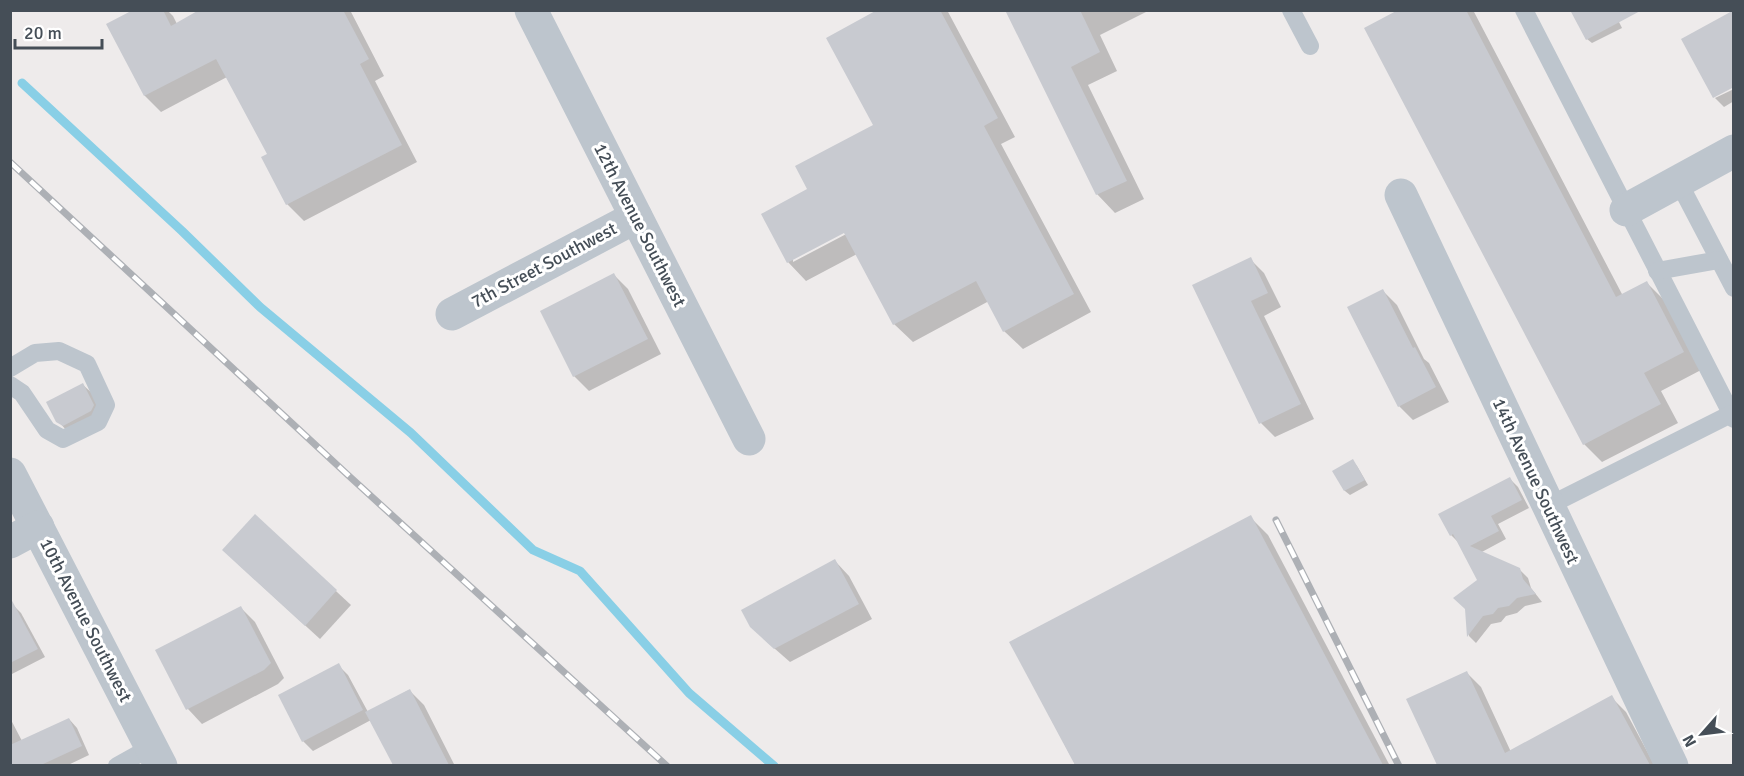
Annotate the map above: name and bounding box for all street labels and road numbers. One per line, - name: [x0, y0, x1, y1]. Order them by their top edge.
- street label: 12th Avenue Southwest: [589, 139, 691, 311]
- street label: 7th Street Southwest: [467, 217, 621, 313]
- street label: 14th Avenue Southwest: [1488, 394, 1584, 568]
- street label: 10th Avenue Southwest: [35, 534, 137, 706]

